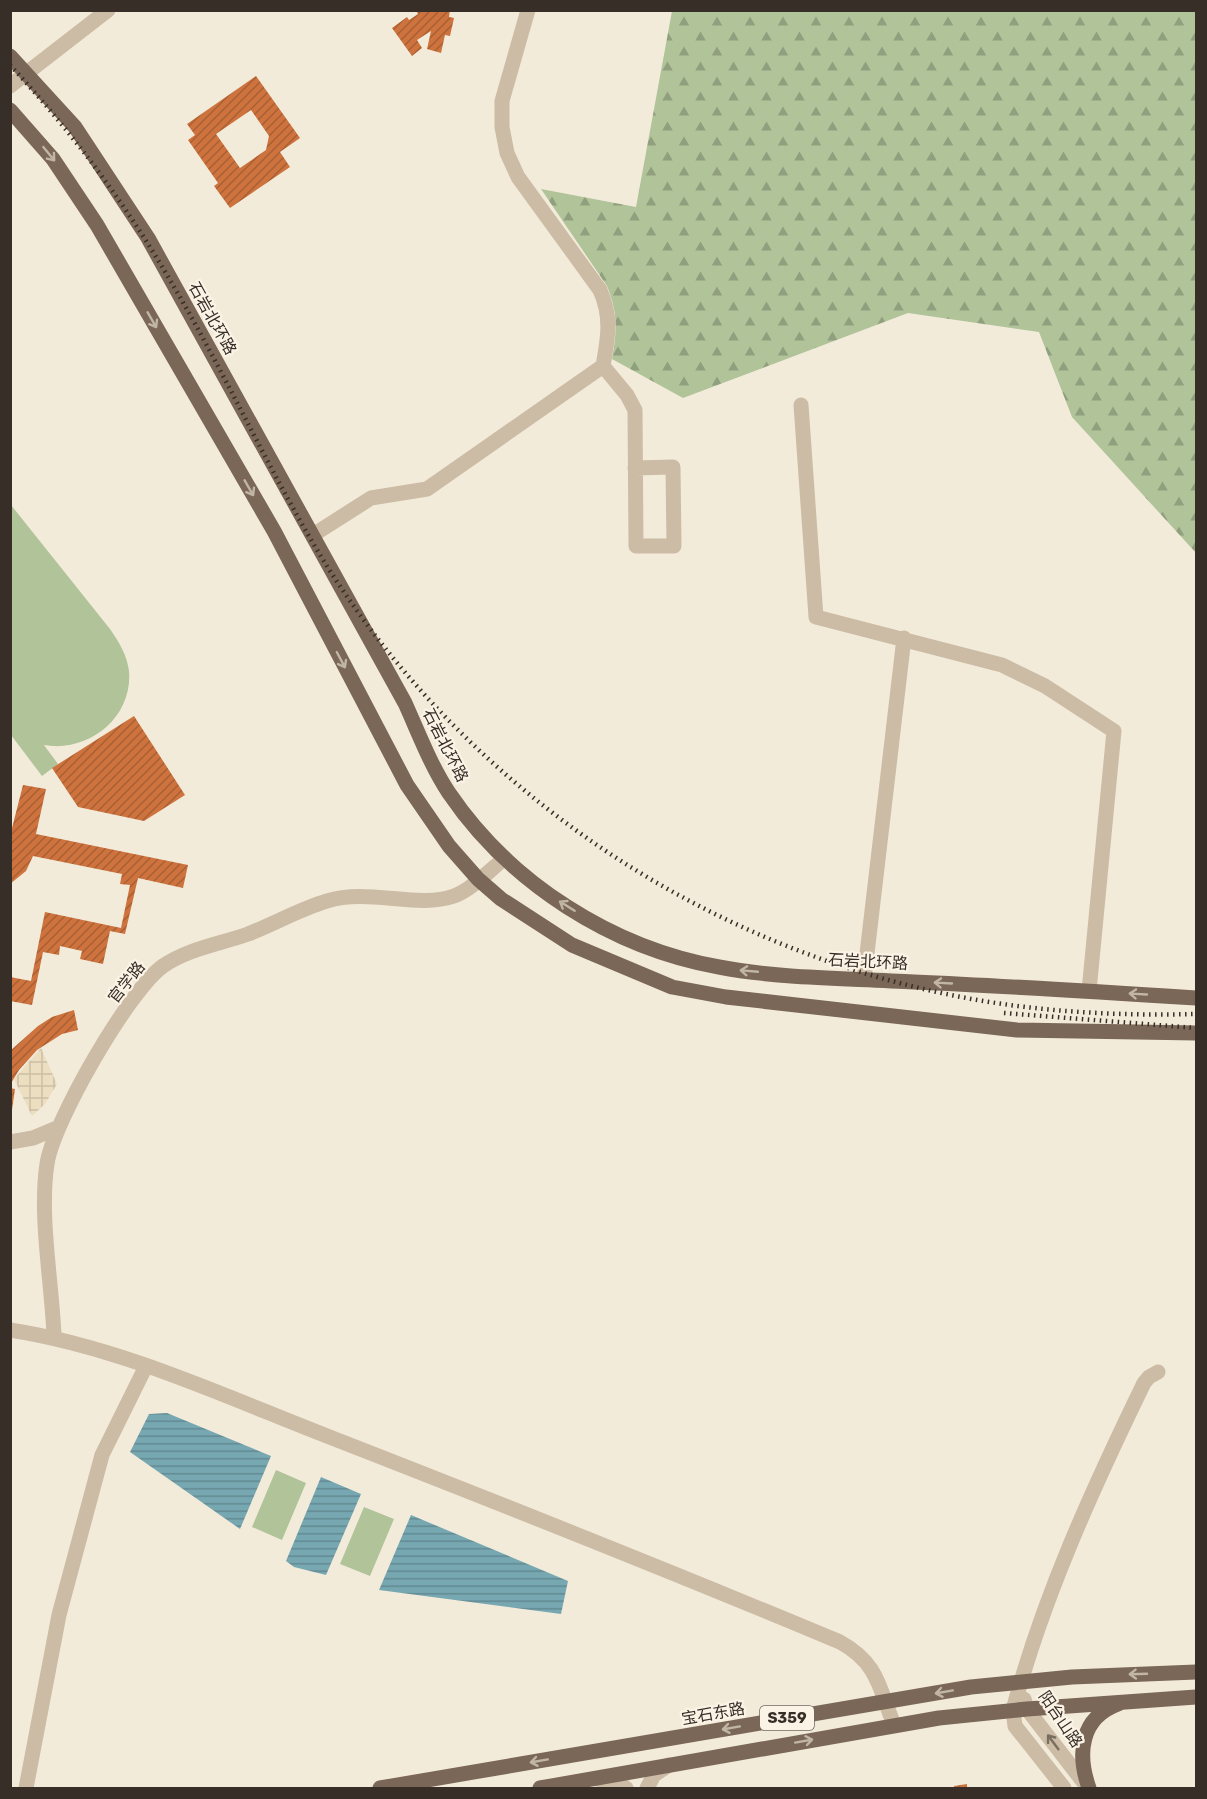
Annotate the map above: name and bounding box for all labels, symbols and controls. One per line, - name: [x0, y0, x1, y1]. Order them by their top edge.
- one-way arrow: [42, 146, 55, 162]
- street label: 石岩北环路: [185, 279, 240, 358]
- one-way arrow: [146, 311, 158, 328]
- one-way arrow: [243, 479, 255, 496]
- one-way arrow: [335, 651, 347, 668]
- street label: 石岩北环路: [419, 705, 472, 785]
- one-way arrow: [559, 900, 576, 912]
- street label: 石岩北环路: [828, 950, 908, 973]
- street label: 官学路: [104, 958, 149, 1007]
- one-way arrow: [739, 965, 759, 976]
- one-way arrow: [934, 978, 954, 989]
- one-way arrow: [1129, 989, 1149, 1000]
- one-way arrow: [1129, 1669, 1149, 1680]
- one-way arrow: [935, 1686, 954, 1697]
- street label: 阳台山路: [1035, 1687, 1086, 1751]
- street label: 宝石东路: [680, 1699, 746, 1728]
- road number: S359: [760, 1706, 814, 1730]
- one-way arrow: [722, 1723, 741, 1734]
- one-way arrow: [1047, 1734, 1060, 1750]
- one-way arrow: [794, 1735, 814, 1746]
- one-way arrow: [530, 1756, 549, 1767]

